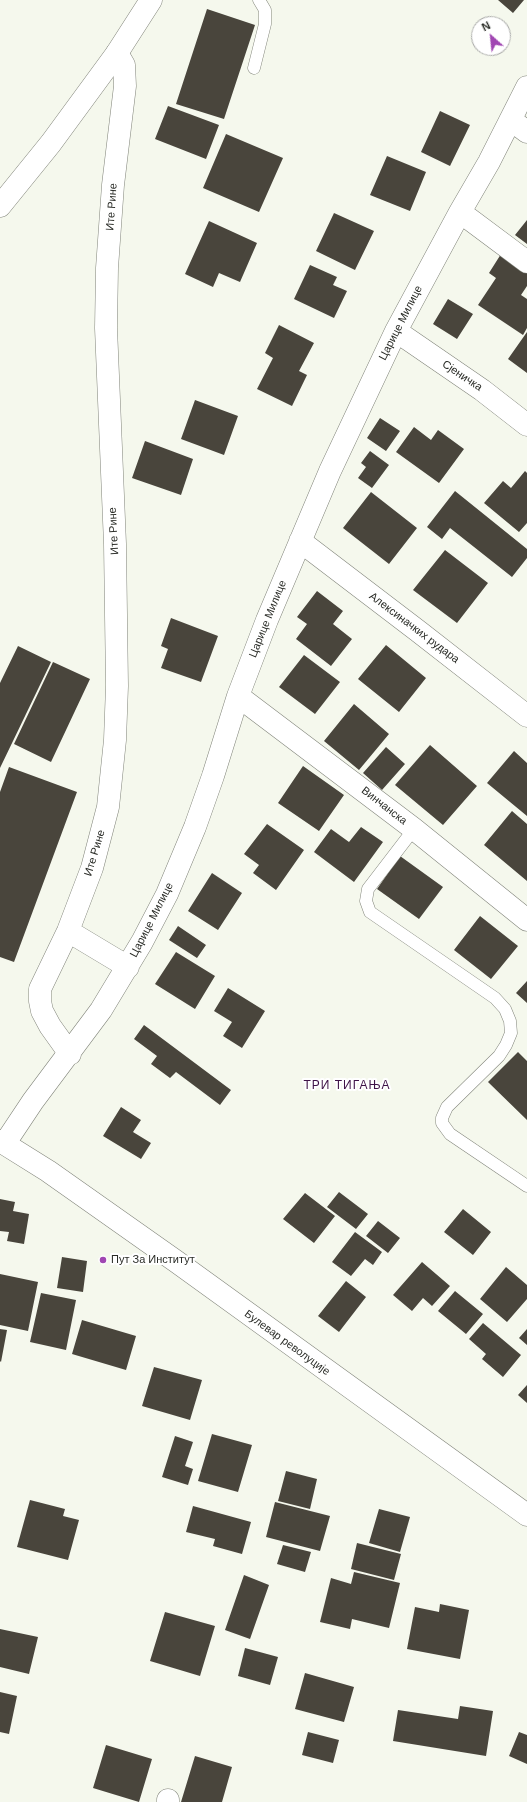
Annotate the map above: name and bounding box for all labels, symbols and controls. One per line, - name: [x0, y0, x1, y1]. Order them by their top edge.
- north arrow: [471, 16, 511, 56]
- text: N: [480, 19, 492, 33]
- street label: Ите Рине: [104, 183, 120, 231]
- street label: Царице Милице: [376, 283, 426, 363]
- street label: Сјеничка: [439, 358, 485, 394]
- street label: Ите Рине: [106, 507, 122, 555]
- street label: Царице Милице: [246, 578, 290, 660]
- street label: Алексиначких рудара: [366, 590, 462, 666]
- street label: Винчанска: [359, 784, 409, 828]
- street label: Ите Рине: [82, 828, 108, 878]
- street label: Царице Милице: [127, 880, 177, 960]
- district label: ТРИ ТИГАЊА: [303, 1079, 391, 1093]
- place label: Пут За Институт: [111, 1253, 195, 1267]
- marker: Пут За Институт: [98, 1255, 108, 1265]
- street label: Булевар револуције: [242, 1308, 332, 1378]

